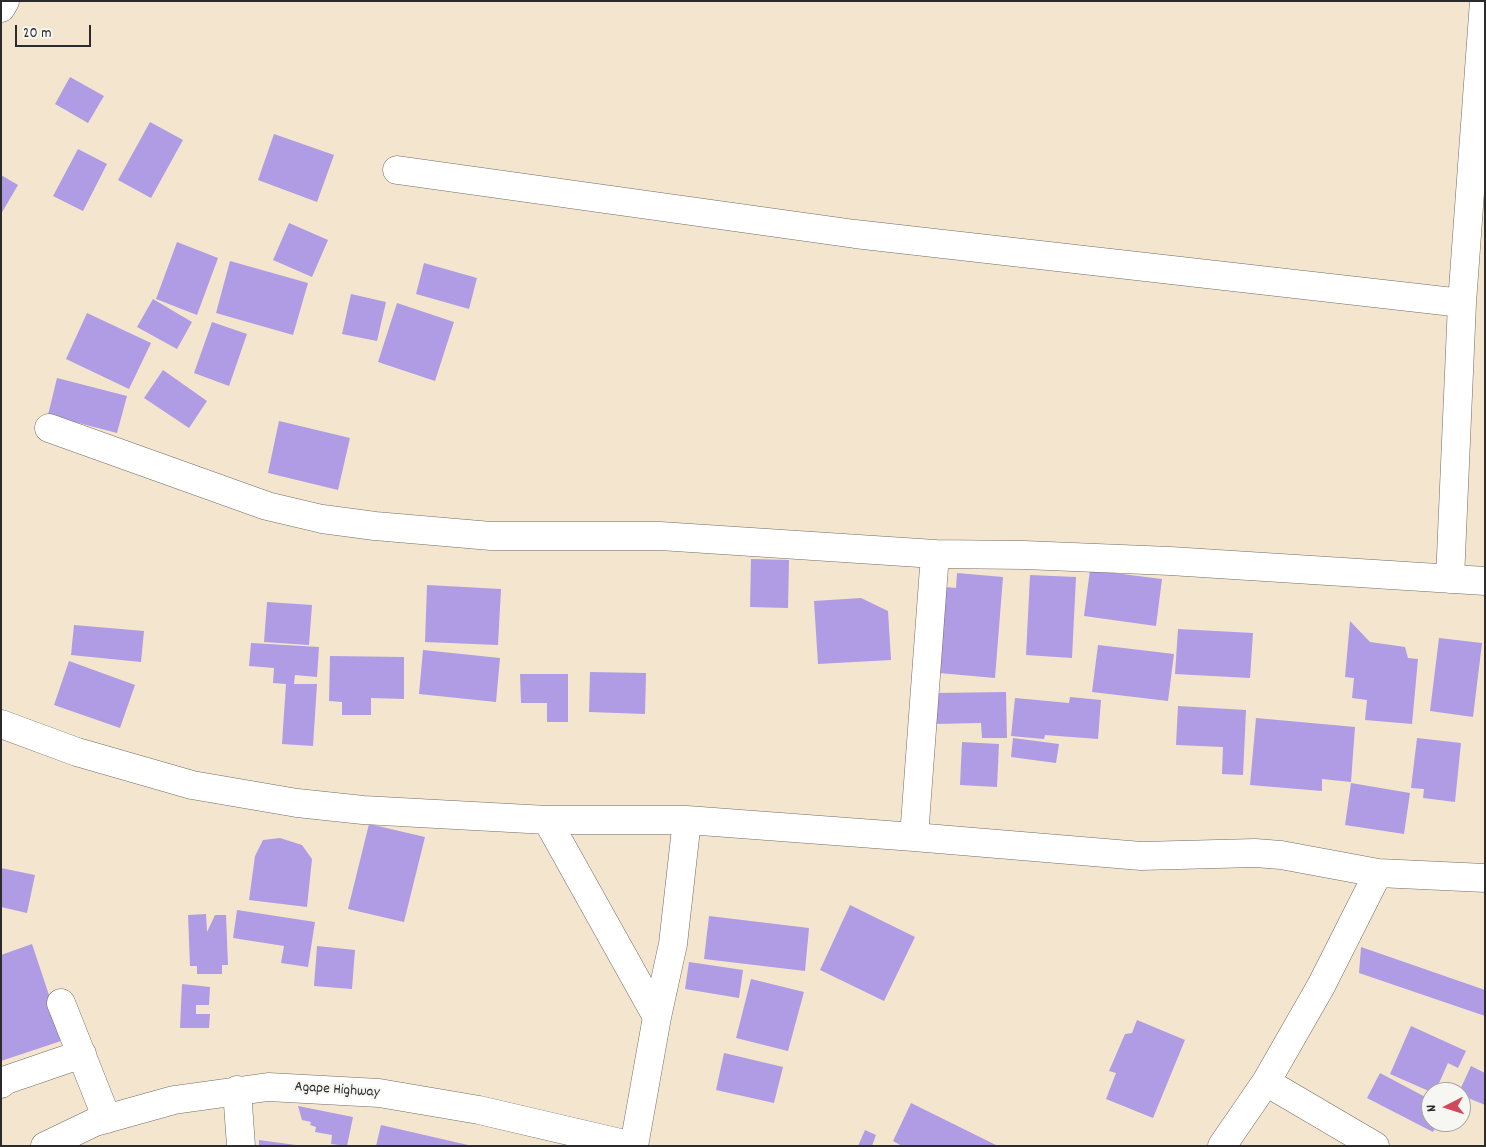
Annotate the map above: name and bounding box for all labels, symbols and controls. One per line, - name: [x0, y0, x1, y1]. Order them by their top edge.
- scale bar: [18, 15, 94, 47]
- text: 20 m: [23, 23, 51, 45]
- street label: Agape Highway: [294, 1079, 380, 1103]
- north arrow: [1421, 1082, 1471, 1132]
- text: N: [1422, 1104, 1442, 1113]

